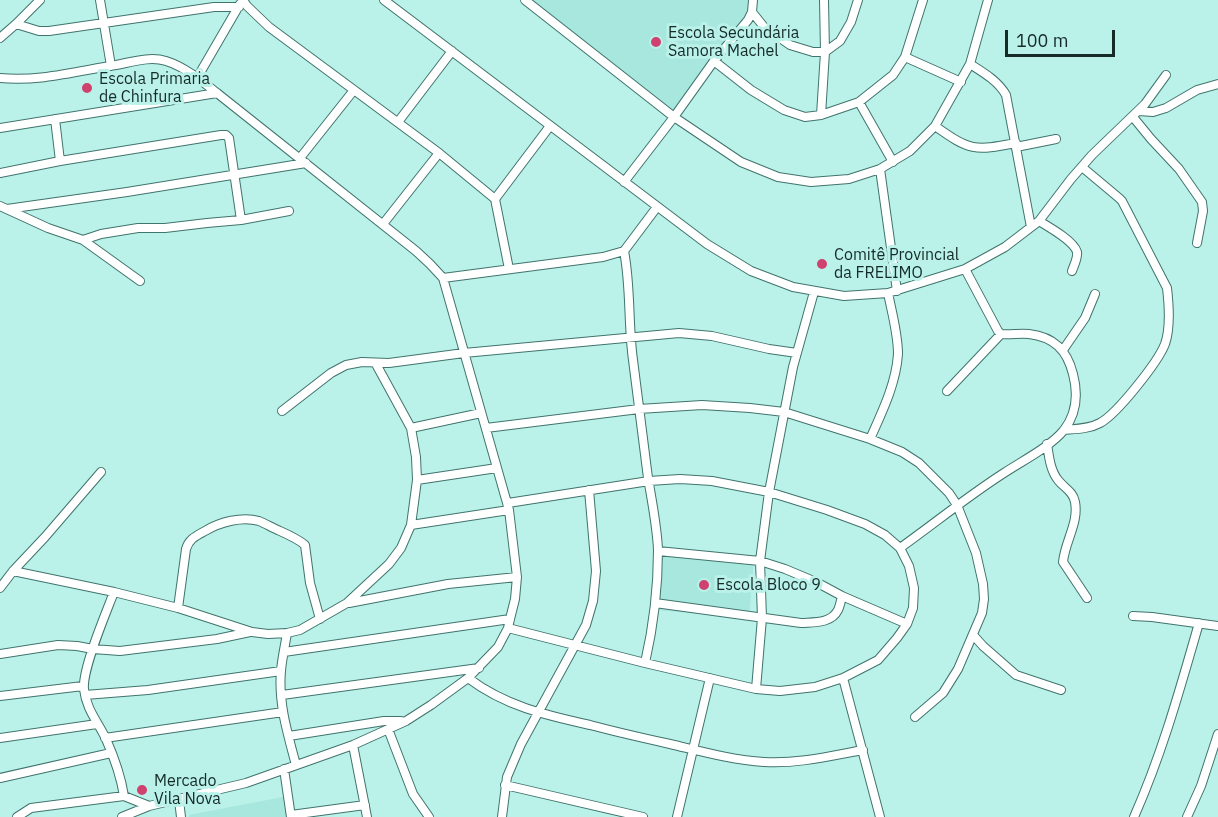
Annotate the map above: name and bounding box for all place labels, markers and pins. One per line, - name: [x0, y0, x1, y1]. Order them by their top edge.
- place label: Escola Secundária Samora Machel: [668, 23, 799, 61]
- marker: Escola Secundária Samora Machel: [649, 35, 663, 49]
- place label: Escola Primaria de Chinfura: [99, 69, 210, 107]
- marker: Escola Primaria de Chinfura: [80, 81, 94, 95]
- place label: Comitê Provincial da FRELIMO: [834, 245, 959, 283]
- marker: Comitê Provincial da FRELIMO: [815, 257, 829, 271]
- place label: Escola Bloco 9: [716, 575, 821, 595]
- marker: Escola Bloco 9: [697, 578, 711, 592]
- place label: Mercado Vila Nova: [154, 771, 221, 809]
- marker: Mercado Vila Nova: [135, 783, 149, 797]

